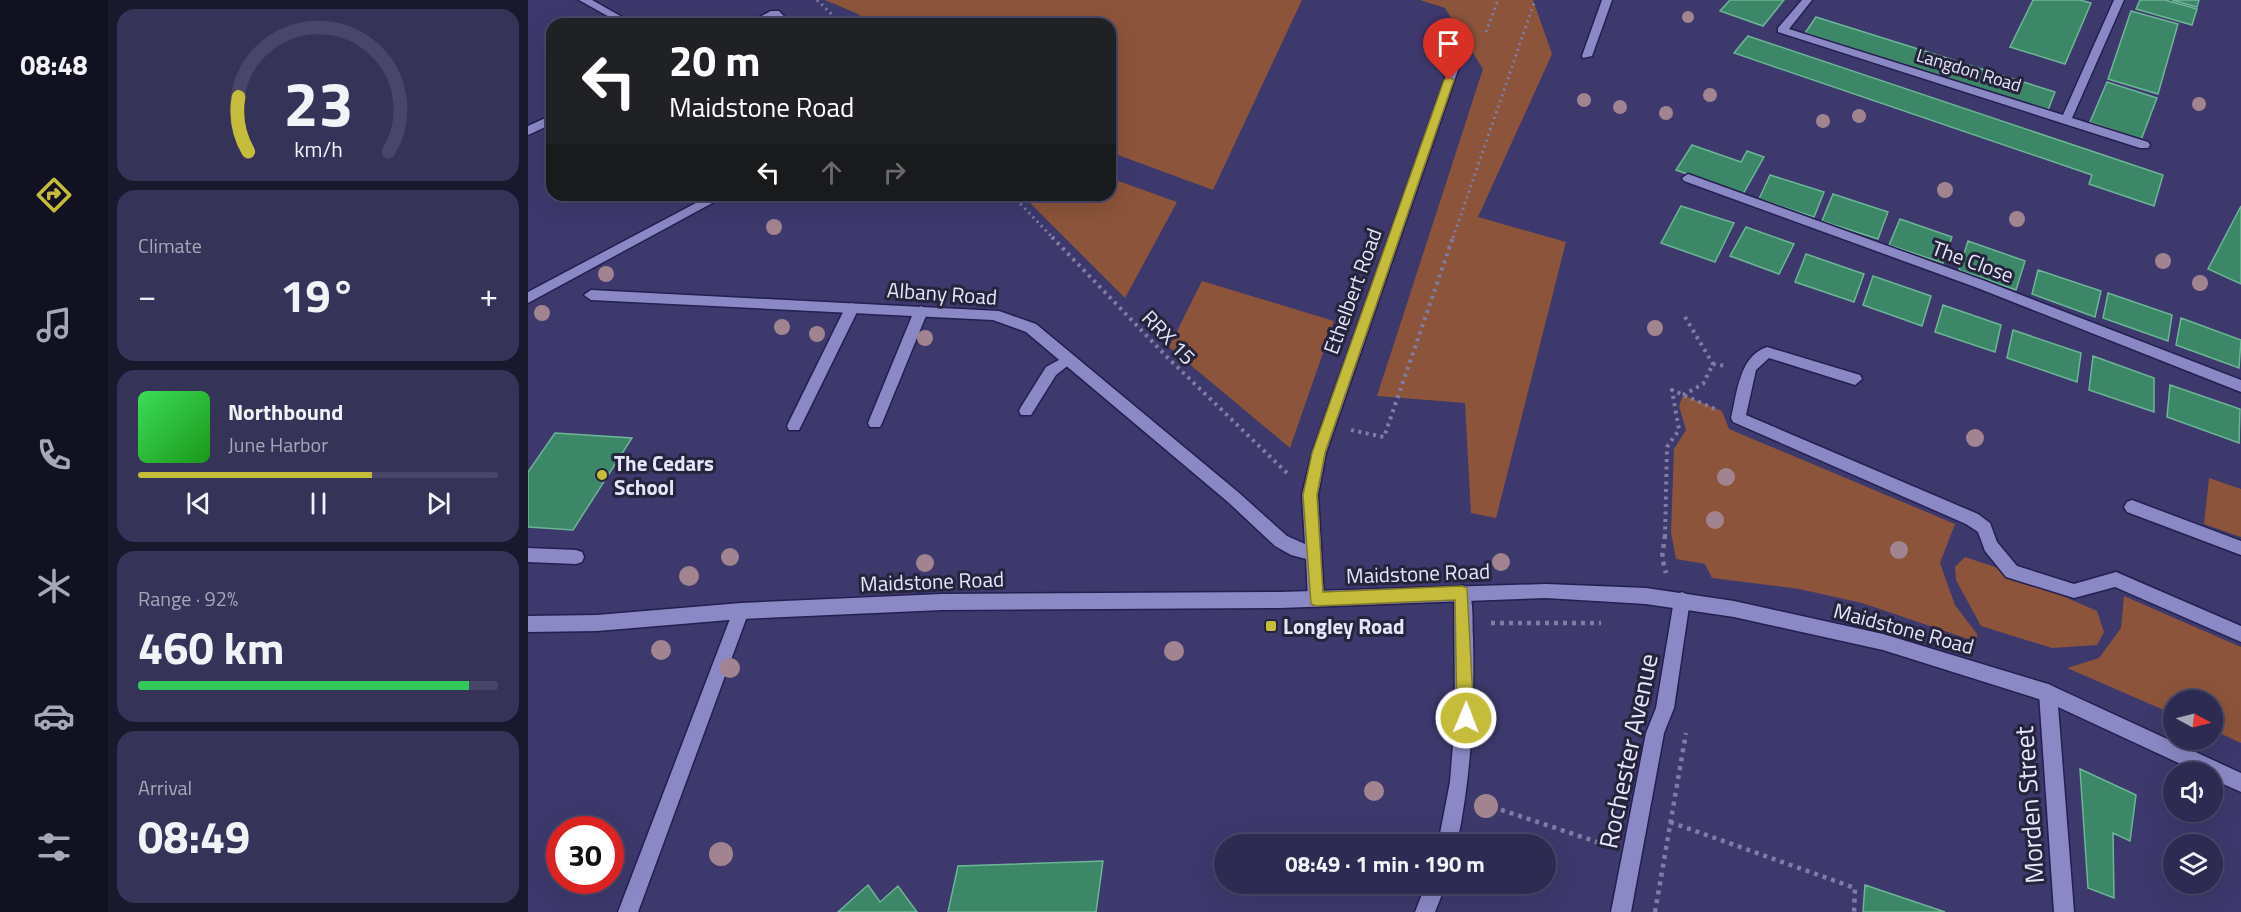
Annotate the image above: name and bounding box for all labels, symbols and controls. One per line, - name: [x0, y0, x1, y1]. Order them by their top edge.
- pin: [1423, 18, 1474, 80]
- icon: arrive: [1432, 27, 1465, 60]
- text: 20 m: [669, 28, 761, 92]
- street label: Langdon Road: [1913, 41, 2025, 99]
- icon: left: [570, 42, 648, 120]
- text: 08:48: [20, 44, 88, 85]
- text: 23: [283, 55, 353, 150]
- text: Maidstone Road: [669, 86, 854, 127]
- text: km/h: [294, 133, 342, 165]
- icon: left: [752, 156, 785, 189]
- icon: ahead: [815, 156, 848, 189]
- icon: right: [878, 156, 911, 189]
- icon: directions: [33, 174, 75, 216]
- street label: Ethelbert Road: [1314, 224, 1390, 358]
- text: Climate: [138, 230, 202, 261]
- street label: The Close: [1927, 231, 2019, 291]
- text: 19°: [280, 261, 356, 329]
- text: −: [138, 270, 156, 320]
- text: +: [480, 270, 498, 320]
- street label: Albany Road: [886, 273, 998, 313]
- street label: RRX 15: [1135, 302, 1203, 372]
- icon: music: [33, 304, 75, 346]
- text: Northbound: [228, 395, 343, 429]
- text: June Harbor: [228, 429, 328, 460]
- icon: phone: [33, 434, 75, 476]
- place label: The Cedars School: [614, 447, 714, 503]
- marker: The Cedars School: [595, 468, 609, 482]
- icon: previous: [182, 487, 215, 520]
- icon: pause: [302, 487, 335, 520]
- icon: next: [422, 487, 455, 520]
- street label: Maidstone Road: [1345, 554, 1491, 592]
- street label: Maidstone Road: [859, 562, 1005, 600]
- icon: climate: [33, 565, 75, 607]
- text: Range · 92%: [138, 583, 238, 614]
- street label: Maidstone Road: [1830, 594, 1978, 662]
- place label: Longley Road: [1283, 610, 1405, 642]
- text: 460 km: [138, 613, 284, 681]
- marker: Longley Road: [1264, 619, 1278, 633]
- street label: Rochester Avenue: [1588, 650, 1668, 852]
- position arrow: [1434, 686, 1498, 750]
- north arrow: [2163, 690, 2223, 750]
- map controls: [2163, 690, 2223, 894]
- icon: car: [33, 695, 75, 737]
- street label: Morden Street: [2004, 725, 2054, 885]
- button: sound: [2163, 762, 2223, 822]
- text: Arrival: [138, 772, 192, 803]
- text: 08:49: [138, 802, 250, 870]
- speed limit sign: 30: [546, 816, 624, 894]
- icon: filters: [33, 826, 75, 868]
- button: layers: [2163, 834, 2223, 894]
- text: 08:49 · 1 min · 190 m: [1285, 847, 1485, 881]

